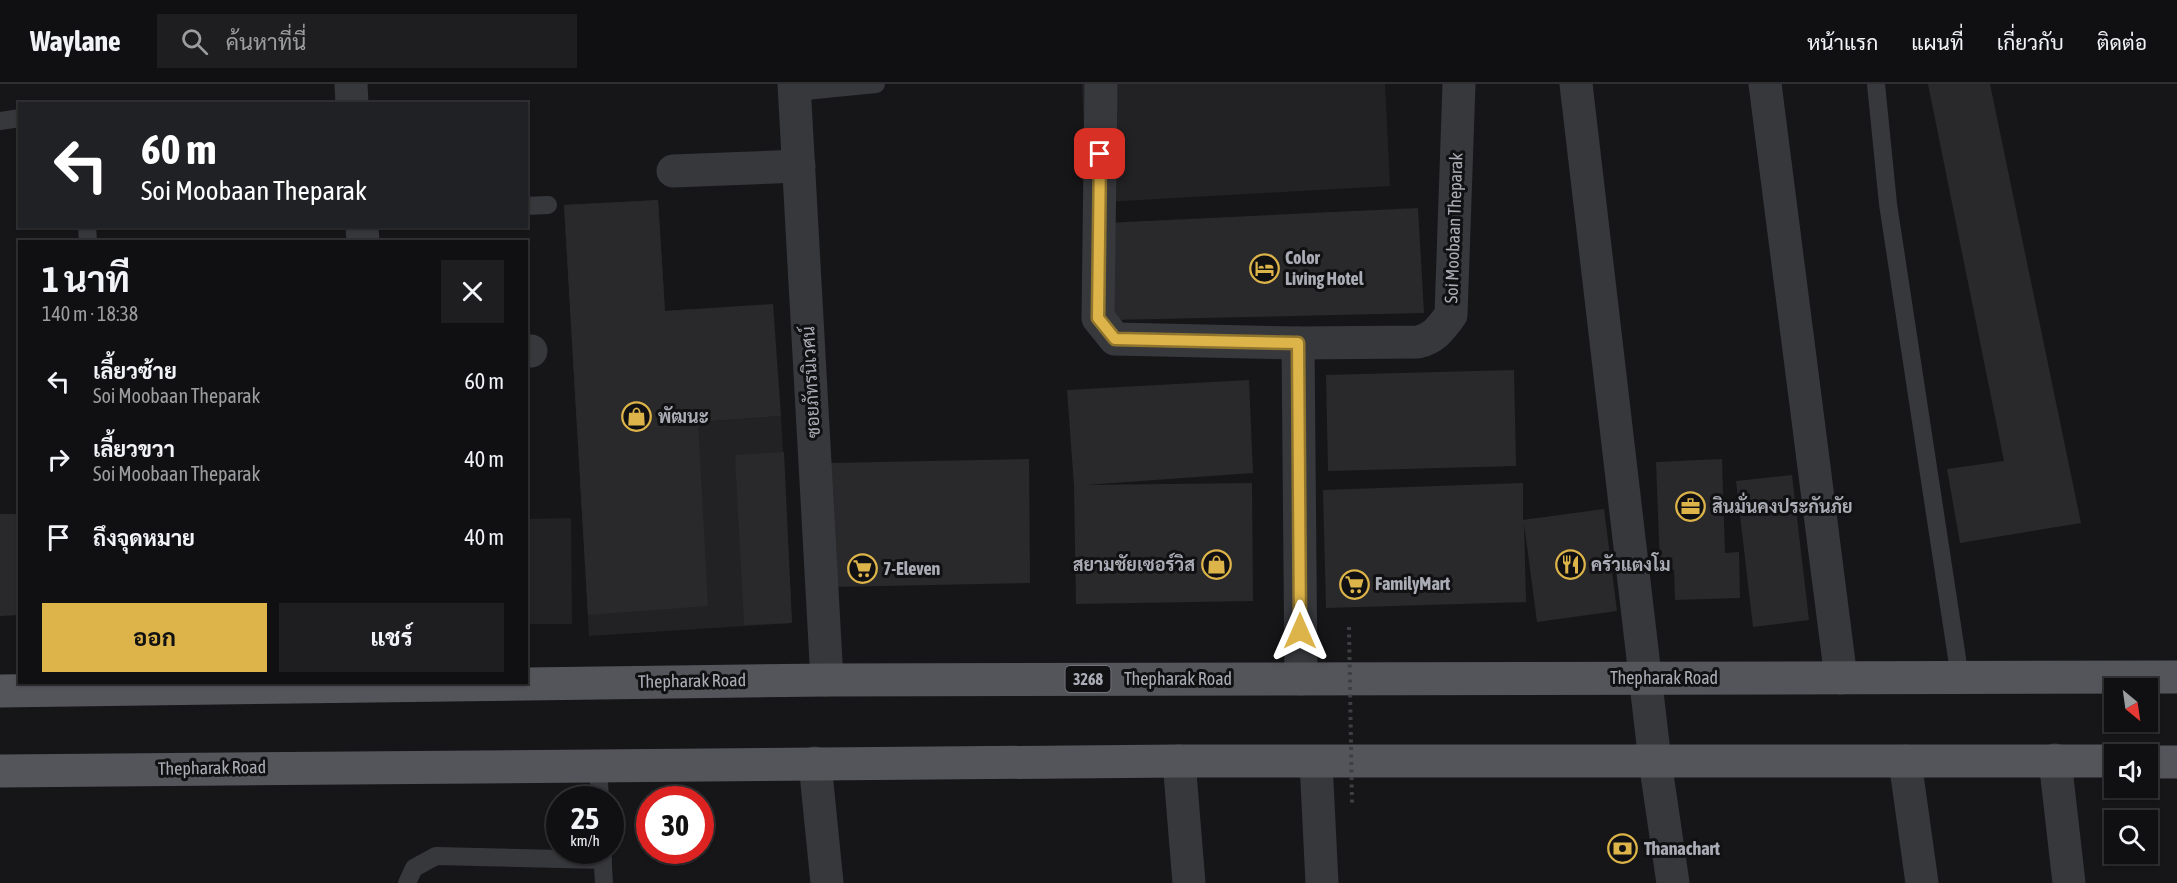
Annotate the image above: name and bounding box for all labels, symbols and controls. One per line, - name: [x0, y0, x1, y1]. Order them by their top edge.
- search box: [157, 14, 577, 68]
- text: Waylane: [30, 25, 121, 57]
- icon: search: [178, 25, 211, 58]
- text: ค้นหาที่นี่: [226, 29, 306, 55]
- text: หน้าแรก: [1807, 30, 1878, 54]
- text: แผนที่: [1911, 30, 1964, 54]
- text: เกี่ยวกับ: [1997, 30, 2064, 54]
- text: ติดต่อ: [2097, 30, 2147, 54]
- text: 60 m: [141, 125, 216, 173]
- icon: left: [42, 126, 120, 204]
- pin: [1074, 128, 1125, 179]
- icon: arrive: [1083, 137, 1116, 170]
- street label: Soi Moobaan Theparak: [1440, 152, 1467, 304]
- text: Soi Moobaan Theparak: [141, 175, 367, 206]
- place label: Color Living Hotel: [1285, 247, 1364, 289]
- hotel icon: Color Living Hotel: [1248, 252, 1280, 284]
- text: 1 นาที: [42, 258, 130, 300]
- button: close: [441, 260, 504, 323]
- text: 140 m · 18:38: [42, 302, 138, 325]
- street label: ซอยภัทรนิเวศน์: [795, 325, 824, 439]
- text: เลี้ยวซ้าย: [93, 358, 177, 384]
- icon: left: [42, 365, 75, 398]
- text: 60 m: [464, 368, 504, 394]
- text: Soi Moobaan Theparak: [93, 384, 260, 407]
- shop icon: พัฒนะ: [621, 401, 653, 433]
- place label: พัฒนะ: [658, 406, 709, 427]
- text: เลี้ยวขวา: [93, 436, 175, 462]
- icon: right: [42, 443, 75, 476]
- text: 40 m: [464, 446, 504, 472]
- text: Soi Moobaan Theparak: [93, 462, 260, 485]
- office icon: สินมั่นคงประกันภัย: [1675, 491, 1707, 523]
- place label: สินมั่นคงประกันภัย: [1712, 492, 1853, 517]
- icon: arrive: [42, 521, 75, 554]
- text: 40 m: [464, 524, 504, 550]
- text: ถึงจุดหมาย: [93, 525, 195, 551]
- shop icon: สยามชัยเซอร์วิส: [1200, 549, 1232, 581]
- restaurant icon: ครัวแตงโม: [1554, 549, 1586, 581]
- place label: สยามชัยเซอร์วิส: [1073, 552, 1195, 575]
- place label: ครัวแตงโม: [1591, 552, 1671, 575]
- supermarket icon: 7-Eleven: [846, 553, 878, 585]
- place label: 7-Eleven: [883, 558, 941, 579]
- supermarket icon: FamilyMart: [1338, 568, 1370, 600]
- place label: FamilyMart: [1375, 573, 1451, 594]
- position arrow: [1268, 599, 1332, 663]
- button: ออก: [42, 603, 267, 672]
- button: แชร์: [279, 603, 504, 672]
- road number: 3268: [1066, 666, 1110, 692]
- street label: Thepharak Road: [1610, 667, 1718, 688]
- street label: Thepharak Road: [1124, 668, 1232, 689]
- street label: Thepharak Road: [638, 669, 746, 692]
- north arrow: [2104, 678, 2158, 732]
- map controls: [2104, 678, 2158, 864]
- button: sound: [2104, 744, 2158, 798]
- street label: Thepharak Road: [158, 756, 266, 779]
- speed limit sign: 30: [636, 786, 714, 864]
- text: 25: [571, 801, 599, 835]
- button: search: [2104, 810, 2158, 864]
- text: km/h: [570, 832, 600, 849]
- bank icon: Thanachart: [1607, 833, 1639, 865]
- place label: Thanachart: [1644, 838, 1721, 859]

